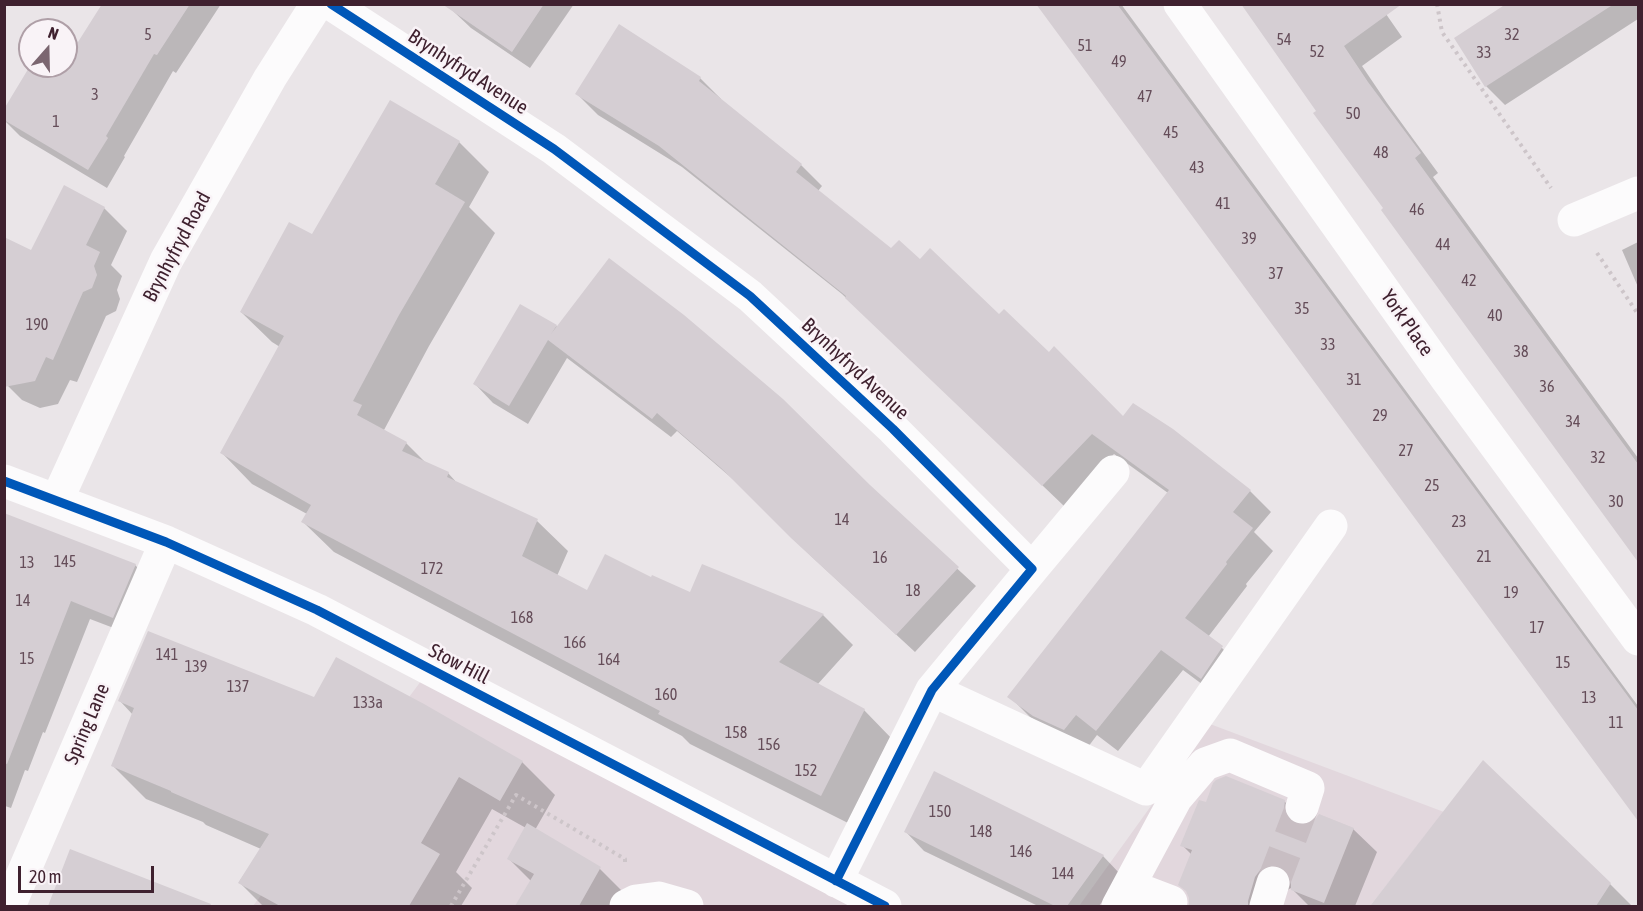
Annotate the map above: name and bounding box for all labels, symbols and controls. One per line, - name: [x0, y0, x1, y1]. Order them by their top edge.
- north arrow: [18, 18, 78, 78]
- text: N: [46, 23, 61, 43]
- street label: Brynhyfryd Avenue: [403, 24, 533, 120]
- house number: 5: [144, 25, 152, 45]
- house number: 32: [1504, 25, 1520, 45]
- house number: 54: [1276, 30, 1292, 50]
- house number: 51: [1077, 36, 1093, 56]
- house number: 52: [1309, 42, 1325, 62]
- house number: 33: [1476, 43, 1492, 63]
- house number: 49: [1111, 52, 1127, 72]
- house number: 3: [91, 85, 99, 105]
- house number: 47: [1137, 87, 1153, 107]
- house number: 50: [1345, 104, 1361, 124]
- house number: 1: [52, 112, 60, 132]
- house number: 45: [1163, 123, 1179, 143]
- house number: 48: [1373, 143, 1389, 163]
- house number: 43: [1189, 158, 1205, 178]
- street label: Brynhyfryd Road: [138, 188, 216, 306]
- house number: 41: [1215, 194, 1231, 214]
- house number: 46: [1409, 200, 1425, 220]
- house number: 39: [1241, 229, 1257, 249]
- house number: 44: [1435, 235, 1451, 255]
- house number: 37: [1268, 264, 1284, 284]
- house number: 42: [1461, 271, 1477, 291]
- street label: York Place: [1376, 285, 1438, 361]
- house number: 35: [1294, 299, 1310, 319]
- house number: 40: [1487, 306, 1503, 326]
- street label: Brynhyfryd Avenue: [796, 313, 914, 425]
- house number: 190: [26, 315, 48, 335]
- house number: 33: [1320, 335, 1336, 355]
- house number: 38: [1513, 342, 1529, 362]
- house number: 31: [1346, 370, 1362, 390]
- house number: 36: [1539, 377, 1555, 397]
- house number: 29: [1372, 406, 1388, 426]
- house number: 34: [1565, 412, 1581, 432]
- house number: 27: [1398, 441, 1414, 461]
- house number: 32: [1590, 448, 1606, 468]
- house number: 25: [1424, 476, 1440, 496]
- house number: 30: [1608, 492, 1624, 512]
- house number: 14: [834, 510, 850, 530]
- house number: 23: [1451, 512, 1467, 532]
- house number: 21: [1476, 547, 1492, 567]
- house number: 16: [872, 548, 888, 568]
- house number: 145: [54, 552, 76, 572]
- house number: 13: [19, 553, 35, 573]
- house number: 172: [421, 559, 443, 579]
- house number: 18: [905, 581, 921, 601]
- house number: 19: [1503, 583, 1519, 603]
- house number: 14: [15, 591, 31, 611]
- house number: 168: [511, 608, 533, 628]
- house number: 17: [1529, 618, 1545, 638]
- house number: 166: [564, 633, 586, 653]
- street label: Stow Hill: [425, 639, 493, 689]
- house number: 141: [156, 645, 178, 665]
- house number: 15: [19, 649, 35, 669]
- house number: 164: [598, 650, 620, 670]
- house number: 15: [1555, 653, 1571, 673]
- house number: 139: [185, 657, 207, 677]
- house number: 137: [227, 677, 249, 697]
- street label: Spring Lane: [59, 680, 115, 768]
- house number: 160: [655, 685, 677, 705]
- house number: 13: [1581, 688, 1597, 708]
- house number: 133a: [353, 693, 383, 713]
- house number: 11: [1608, 713, 1624, 733]
- house number: 158: [725, 723, 747, 743]
- house number: 156: [758, 735, 780, 755]
- house number: 152: [795, 761, 817, 781]
- house number: 150: [929, 802, 951, 822]
- house number: 148: [970, 822, 992, 842]
- house number: 146: [1010, 842, 1032, 862]
- scale bar: [21, 854, 158, 892]
- house number: 144: [1052, 864, 1074, 884]
- text: 20 m: [29, 866, 61, 887]

